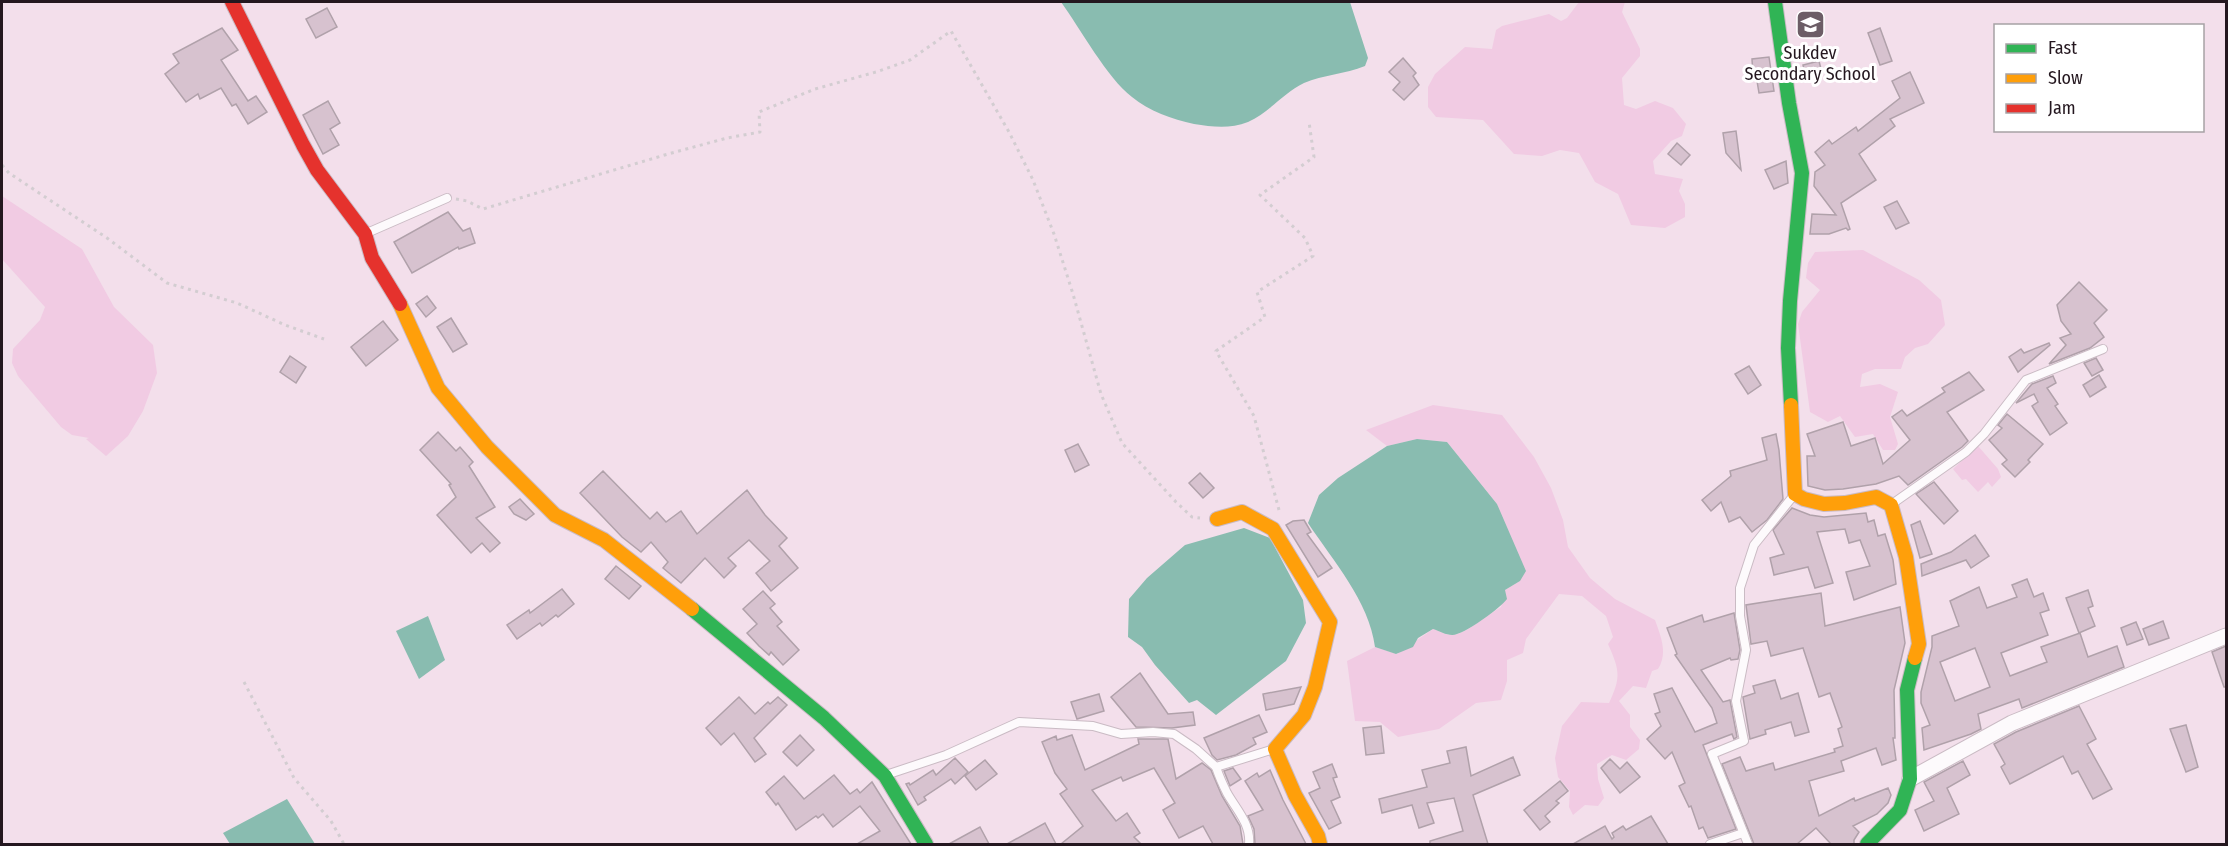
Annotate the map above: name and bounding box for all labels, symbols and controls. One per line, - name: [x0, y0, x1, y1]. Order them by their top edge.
- school or university icon: Sukdev Secondary School: [1794, 8, 1826, 40]
- legend: [1994, 24, 2204, 132]
- text: Fast: [2048, 37, 2077, 59]
- place label: Sukdev Secondary School: [1745, 42, 1876, 85]
- text: Slow: [2048, 67, 2083, 89]
- text: Jam: [2048, 97, 2076, 119]

